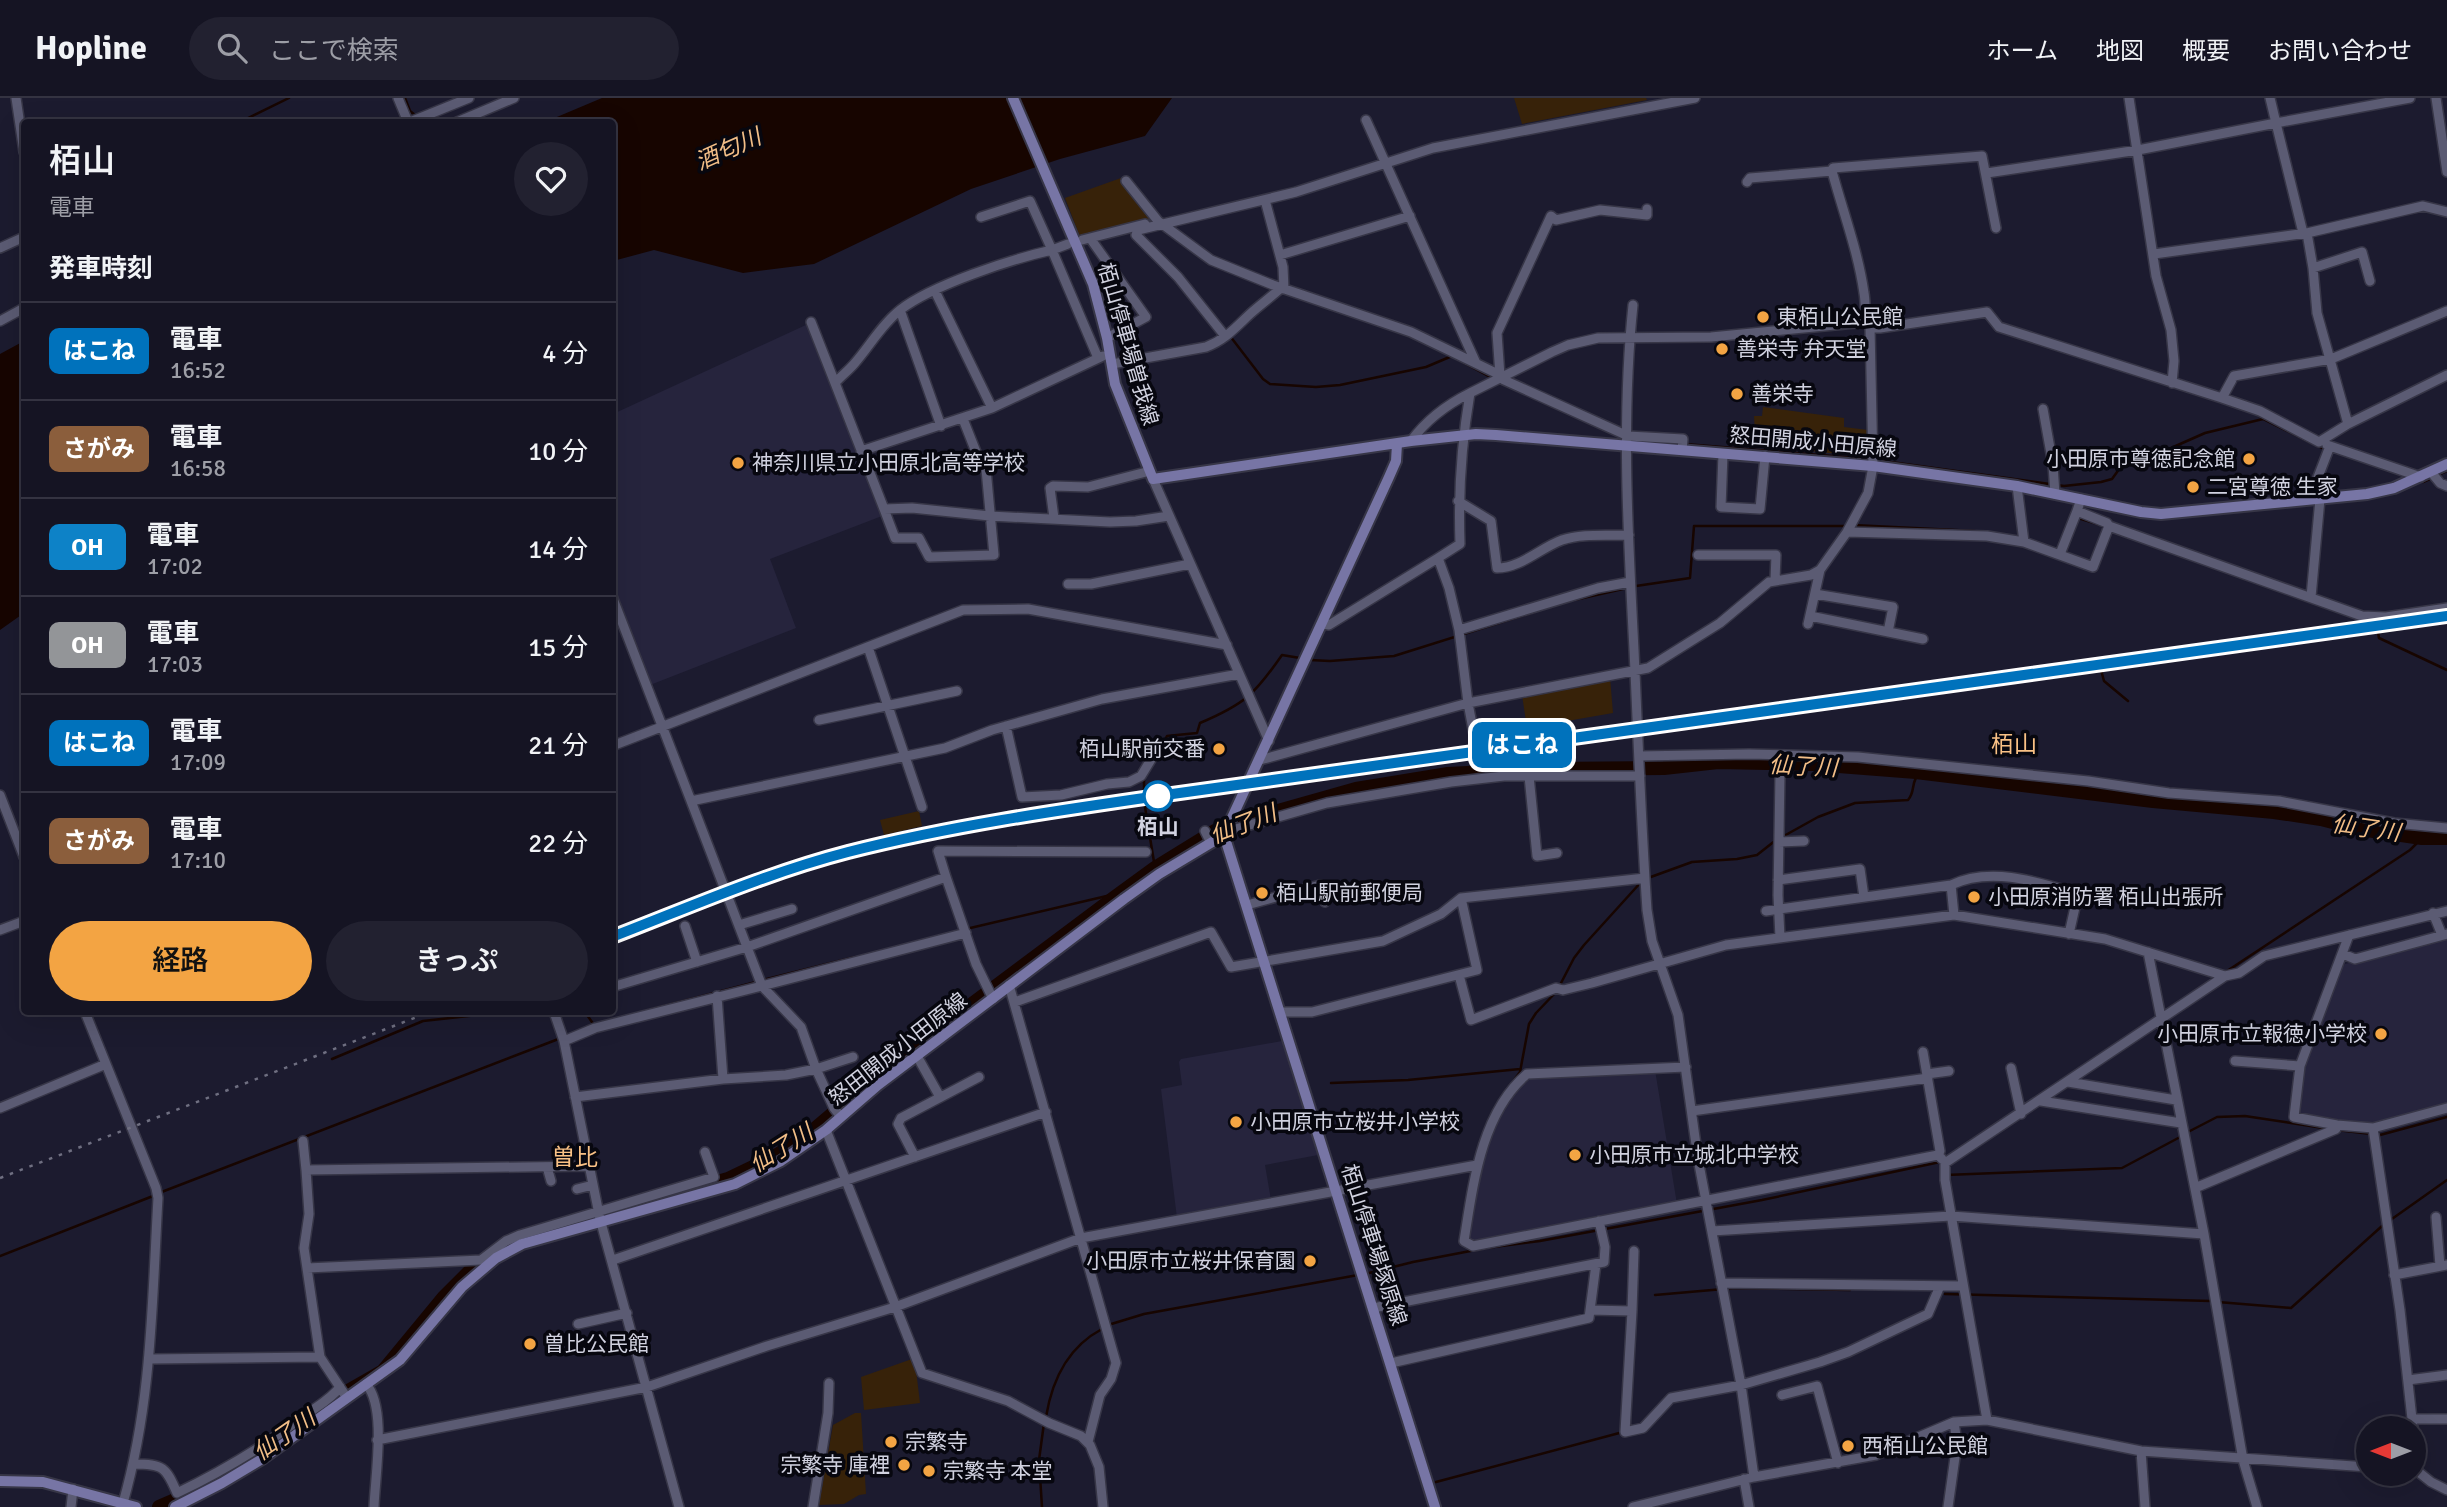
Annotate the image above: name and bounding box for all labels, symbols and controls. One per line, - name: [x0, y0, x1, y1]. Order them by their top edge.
- search box: [189, 17, 679, 80]
- text: Hopline: [35, 28, 147, 69]
- icon: search: [213, 29, 251, 67]
- text: ここで検索: [269, 35, 399, 67]
- text: ホーム: [1987, 36, 2058, 66]
- text: 地図: [2096, 36, 2144, 66]
- text: 概要: [2182, 36, 2230, 66]
- text: お問い合わせ: [2268, 36, 2412, 66]
- water label: 酒匂川: [691, 121, 768, 177]
- text: 栢山: [49, 141, 115, 182]
- button: heart: [514, 142, 588, 216]
- text: 電車: [49, 193, 95, 222]
- text: 発車時刻: [49, 253, 153, 285]
- street label: 栢山停車場曽我線: [1092, 260, 1164, 428]
- place label: 東栢山公民館: [1777, 304, 1903, 330]
- marker: 東栢山公民館: [1755, 309, 1771, 325]
- text: 電車: [170, 324, 222, 356]
- text: はこね: [63, 336, 135, 366]
- place label: 善栄寺 弁天堂: [1736, 336, 1867, 362]
- text: 4 分: [542, 338, 588, 370]
- marker: 善栄寺 弁天堂: [1714, 341, 1730, 357]
- text: 16:52: [170, 356, 226, 385]
- place label: 善栄寺: [1751, 381, 1814, 407]
- marker: 善栄寺: [1729, 386, 1745, 402]
- text: 電車: [170, 422, 222, 454]
- street label: 怒田開成小田原線: [1728, 422, 1898, 462]
- text: さがみ: [63, 434, 135, 464]
- text: 10 分: [528, 436, 588, 468]
- place label: 小田原市尊徳記念館: [2046, 446, 2235, 472]
- place label: 神奈川県立小田原北高等学校: [752, 450, 1025, 476]
- marker: 小田原市尊徳記念館: [2241, 451, 2257, 467]
- text: 16:58: [170, 454, 226, 483]
- marker: 神奈川県立小田原北高等学校: [730, 455, 746, 471]
- place label: 二宮尊徳 生家: [2207, 474, 2338, 500]
- marker: 二宮尊徳 生家: [2185, 479, 2201, 495]
- text: 電車: [147, 520, 199, 552]
- text: OH: [71, 532, 104, 562]
- text: 14 分: [528, 534, 588, 566]
- text: 17:02: [147, 552, 203, 581]
- text: 電車: [147, 618, 199, 650]
- text: OH: [71, 630, 104, 660]
- text: 15 分: [528, 632, 588, 664]
- text: 17:03: [147, 650, 203, 679]
- text: 電車: [170, 716, 222, 748]
- line badge: はこね: [1482, 722, 1562, 768]
- text: はこね: [63, 728, 135, 758]
- text: 21 分: [528, 730, 588, 762]
- text: はこね: [1486, 730, 1558, 760]
- district label: 栢山: [1991, 730, 2037, 759]
- place label: 栢山駅前交番: [1079, 736, 1205, 762]
- marker: 栢山駅前交番: [1211, 741, 1227, 757]
- text: 17:09: [170, 748, 226, 777]
- water label: 仙了川: [1768, 750, 1841, 783]
- marker: 栢山: [1143, 781, 1173, 811]
- water label: 仙了川: [1206, 797, 1283, 850]
- water label: 仙了川: [2330, 809, 2405, 848]
- text: 電車: [170, 814, 222, 846]
- place label: 栢山: [1137, 814, 1179, 840]
- text: さがみ: [63, 826, 135, 856]
- text: 22 分: [528, 828, 588, 860]
- text: 17:10: [170, 846, 226, 875]
- place label: 栢山駅前郵便局: [1276, 880, 1423, 906]
- place label: 小田原消防署 栢山出張所: [1988, 884, 2224, 910]
- marker: 栢山駅前郵便局: [1254, 885, 1270, 901]
- marker: 小田原消防署 栢山出張所: [1966, 889, 1982, 905]
- button: 経路: [49, 921, 312, 1001]
- button: きっぷ: [326, 921, 588, 1001]
- street label: 怒田開成小田原線: [824, 987, 972, 1111]
- place label: 小田原市立報徳小学校: [2157, 1021, 2367, 1047]
- marker: 小田原市立報徳小学校: [2373, 1026, 2389, 1042]
- place label: 小田原市立桜井小学校: [1250, 1109, 1460, 1135]
- marker: 小田原市立桜井小学校: [1228, 1114, 1244, 1130]
- water label: 仙了川: [744, 1116, 821, 1179]
- place label: 小田原市立城北中学校: [1589, 1142, 1799, 1168]
- district label: 曽比: [552, 1143, 598, 1172]
- marker: 小田原市立城北中学校: [1567, 1147, 1583, 1163]
- street label: 栢山停車場塚原線: [1336, 1161, 1412, 1329]
- place label: 小田原市立桜井保育園: [1086, 1248, 1296, 1274]
- marker: 小田原市立桜井保育園: [1302, 1253, 1318, 1269]
- place label: 曽比公民館: [544, 1331, 649, 1357]
- marker: 曽比公民館: [522, 1336, 538, 1352]
- water label: 仙了川: [248, 1402, 323, 1467]
- north arrow: [2356, 1416, 2426, 1486]
- map controls: [2356, 1416, 2426, 1486]
- place label: 宗繁寺: [905, 1429, 968, 1455]
- place label: 西栢山公民館: [1862, 1433, 1988, 1459]
- marker: 宗繁寺: [883, 1434, 899, 1450]
- marker: 西栢山公民館: [1840, 1438, 1856, 1454]
- place label: 宗繁寺 庫裡: [780, 1452, 890, 1478]
- marker: 宗繁寺 庫裡: [896, 1457, 912, 1473]
- place label: 宗繁寺 本堂: [943, 1458, 1053, 1484]
- marker: 宗繁寺 本堂: [921, 1463, 937, 1479]

